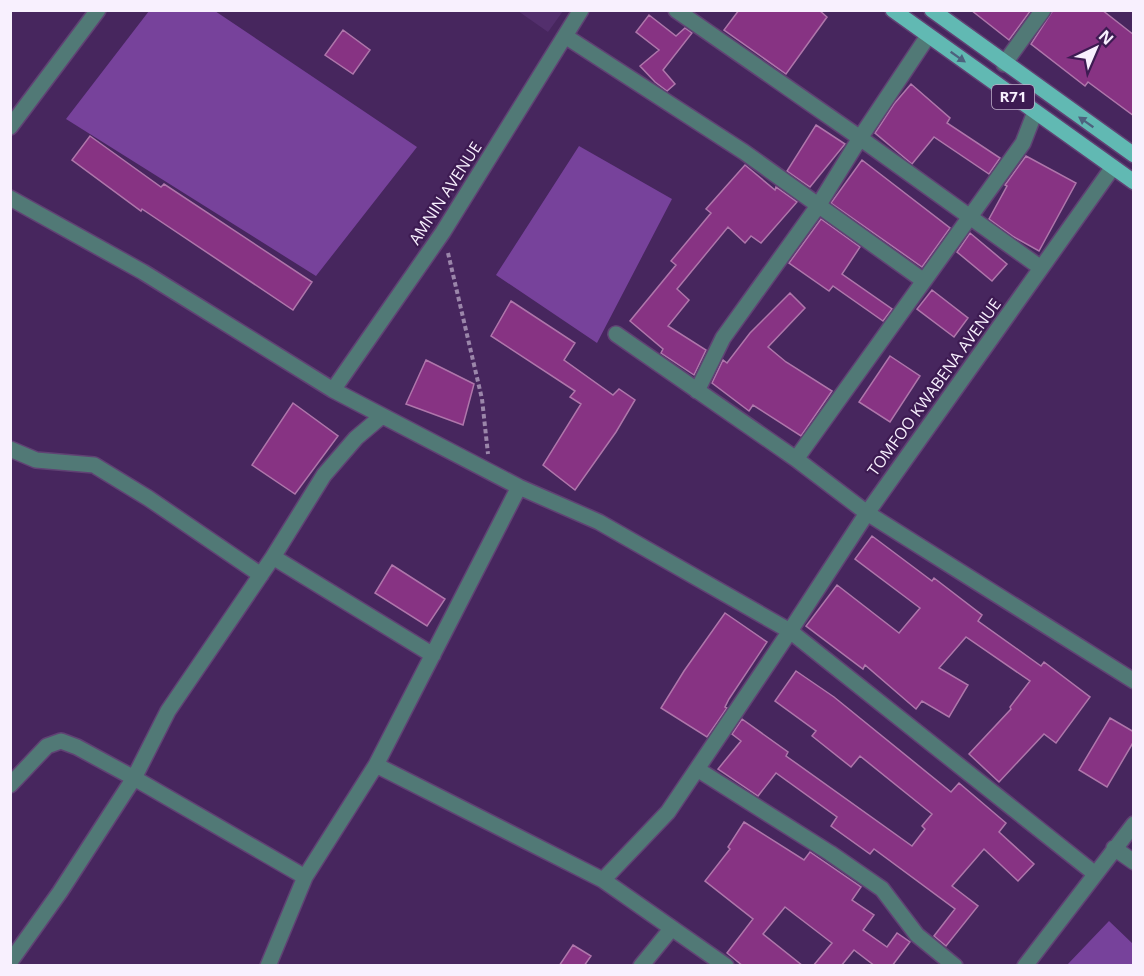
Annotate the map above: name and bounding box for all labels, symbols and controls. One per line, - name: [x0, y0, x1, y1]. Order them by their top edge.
- north arrow: [1066, 18, 1126, 78]
- text: N: [1094, 25, 1119, 50]
- one-way arrow: [949, 51, 965, 63]
- road number: R71: [992, 85, 1034, 109]
- one-way arrow: [1078, 116, 1094, 128]
- street label: AMNIN AVENUE: [404, 137, 486, 249]
- street label: TOMFOO KWABENA AVENUE: [862, 294, 1006, 480]

